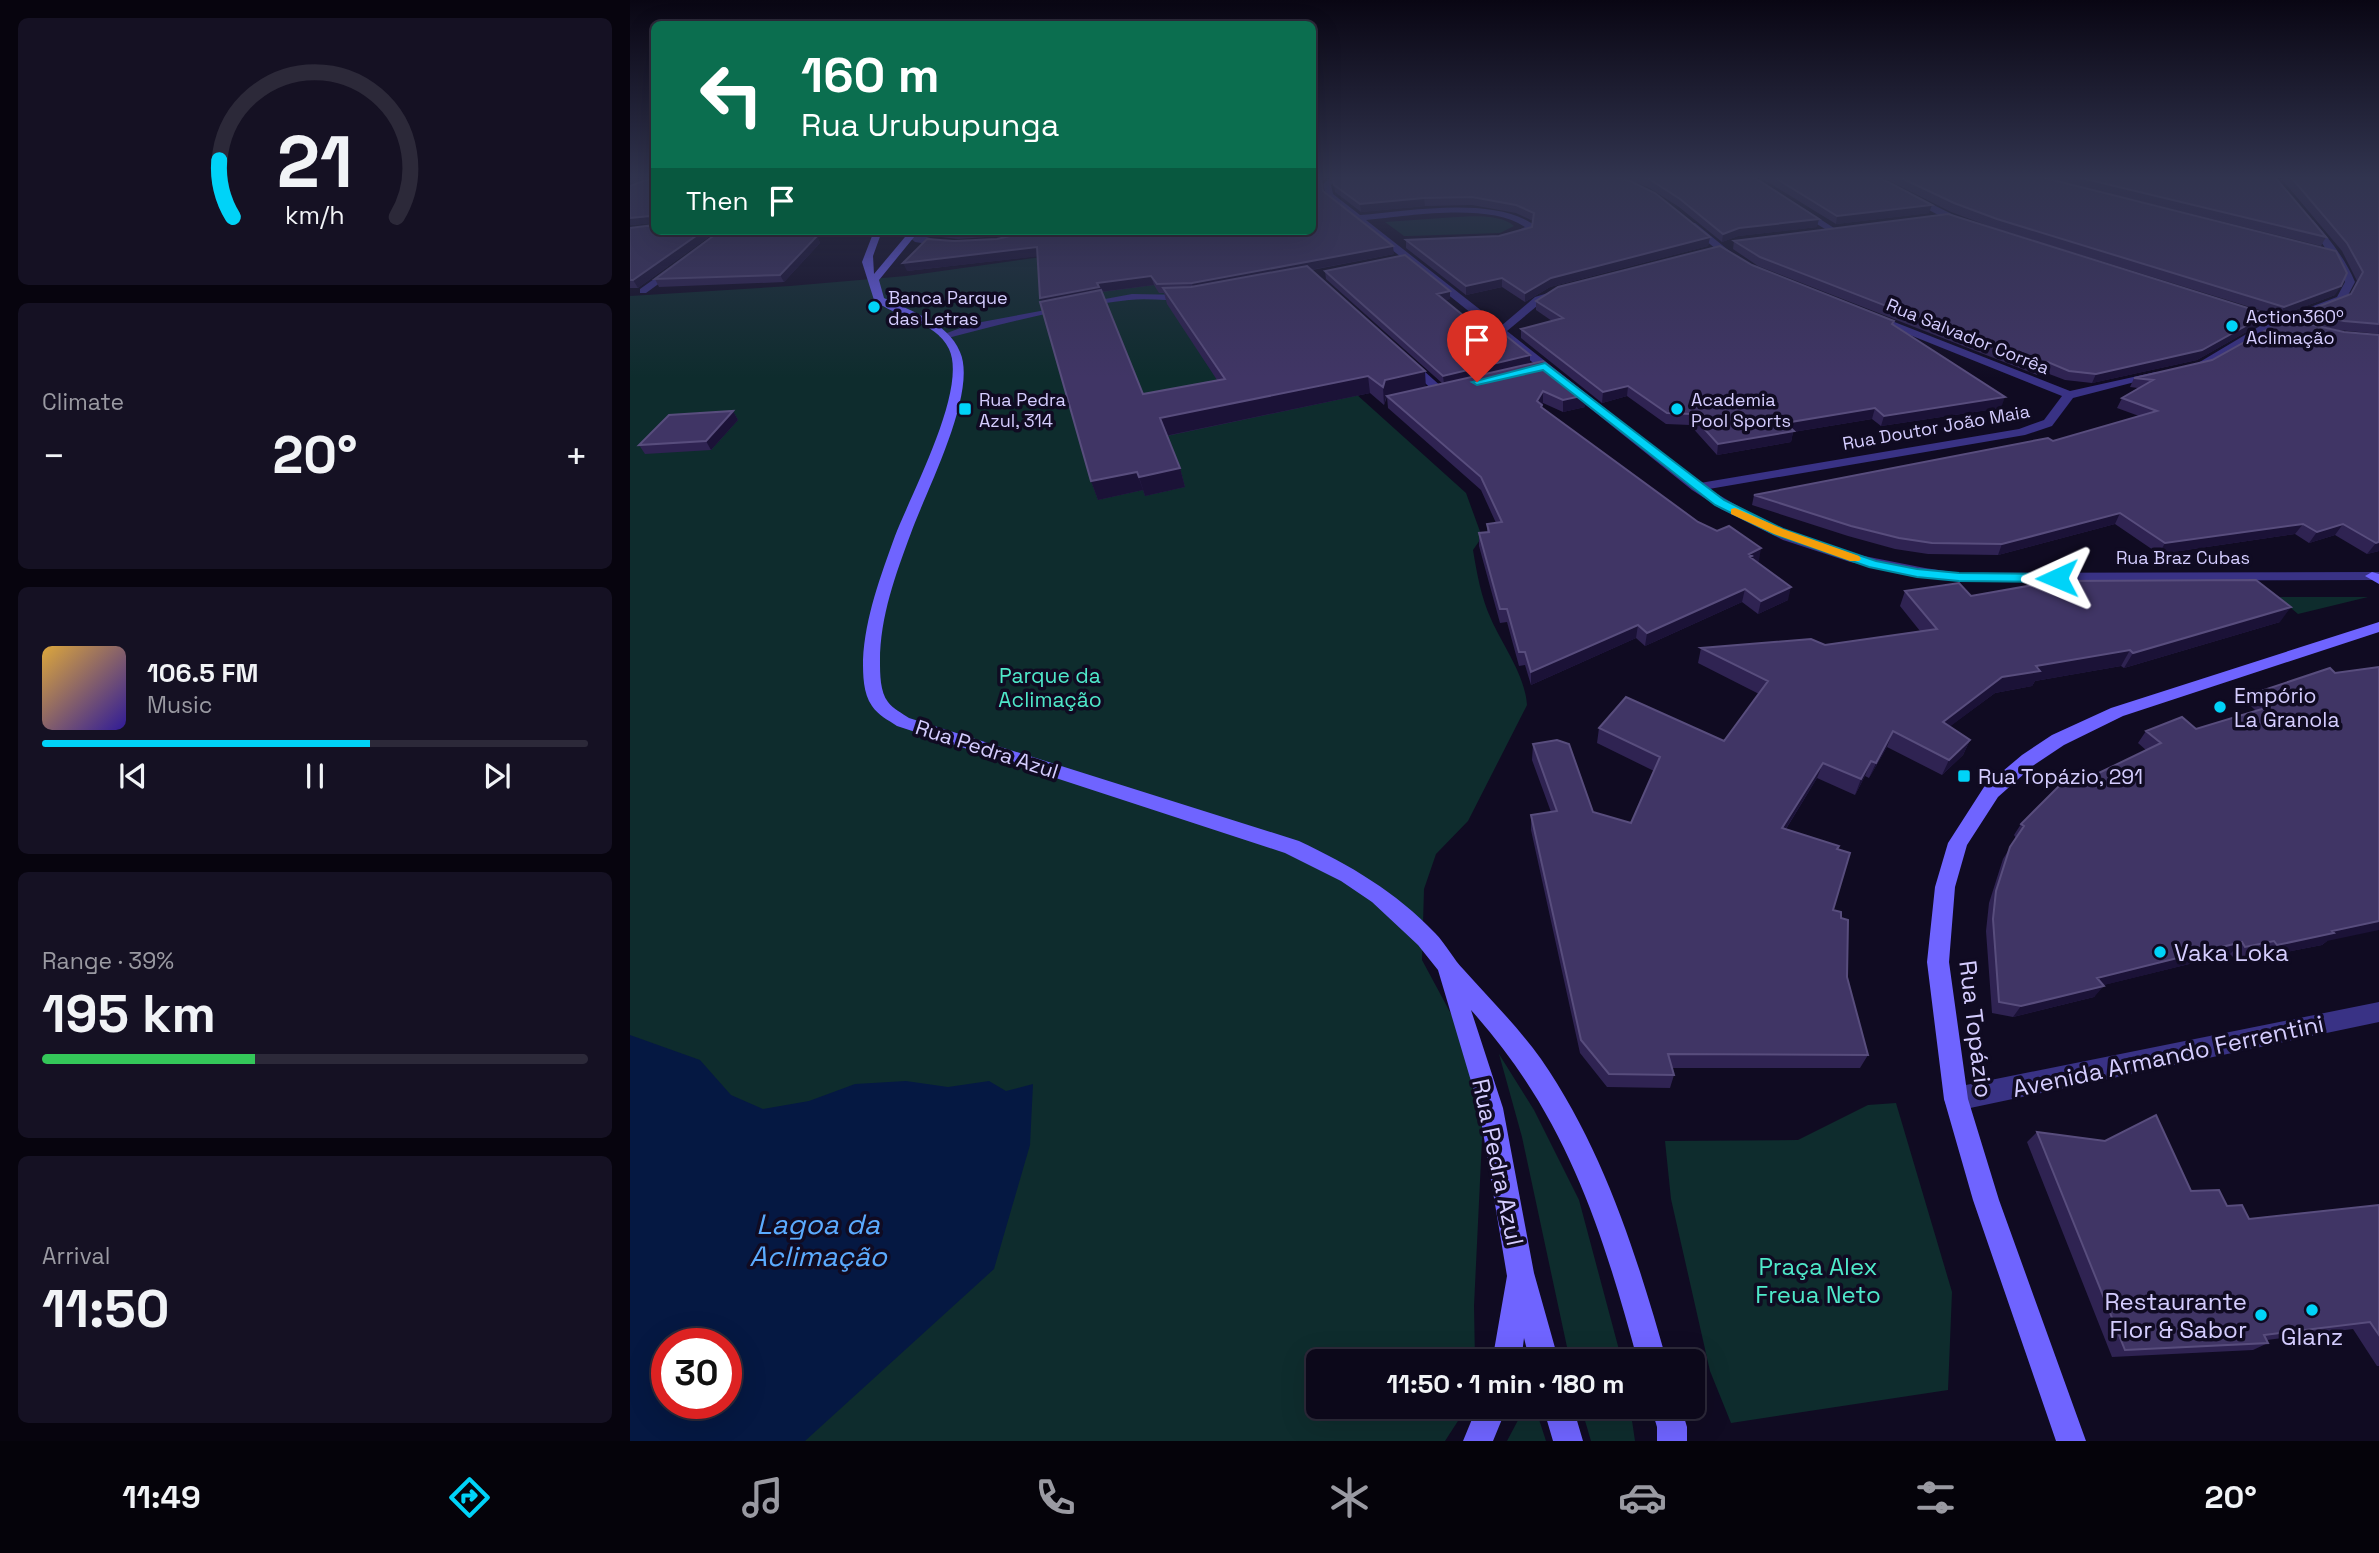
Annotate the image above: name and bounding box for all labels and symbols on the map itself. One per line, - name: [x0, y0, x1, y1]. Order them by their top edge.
- place label: Banca Parque das Letras: [888, 286, 1008, 330]
- street label: Rua Salvador Corrêa: [1883, 293, 2053, 379]
- marker: Banca Parque das Letras: [866, 299, 882, 315]
- place label: Action360º Aclimação: [2246, 305, 2344, 349]
- pin: [1447, 310, 1507, 382]
- marker: Action360º Aclimação: [2224, 318, 2240, 334]
- place label: Rua Pedra Azul, 314: [979, 388, 1066, 432]
- place label: Academia Pool Sports: [1691, 388, 1791, 432]
- street label: Rua Doutor João Maia: [1841, 399, 2031, 455]
- marker: Rua Pedra Azul, 314: [957, 401, 973, 417]
- marker: Academia Pool Sports: [1669, 401, 1685, 417]
- position arrow: [2020, 541, 2094, 615]
- street label: Rua Braz Cubas: [2116, 546, 2250, 569]
- park label: Parque da Aclimação: [998, 662, 1102, 713]
- place label: Empório La Granola: [2234, 682, 2340, 733]
- marker: Empório La Granola: [2212, 699, 2228, 715]
- street label: Rua Pedra Azul: [912, 713, 1062, 785]
- place label: Rua Topázio, 291: [1978, 763, 2143, 790]
- marker: Rua Topázio, 291: [1956, 768, 1972, 784]
- place label: Vaka Loka: [2174, 937, 2289, 968]
- marker: Vaka Loka: [2152, 944, 2168, 960]
- street label: Rua Topázio: [1952, 959, 2000, 1099]
- street label: Avenida Armando Ferrentini: [2009, 1008, 2327, 1104]
- street label: Rua Pedra Azul: [1465, 1076, 1531, 1248]
- water label: Lagoa da Aclimação: [749, 1206, 888, 1274]
- park label: Praça Alex Freua Neto: [1755, 1251, 1881, 1310]
- place label: Restaurante Flor & Sabor: [2104, 1286, 2247, 1345]
- marker: Glanz: [2304, 1302, 2320, 1318]
- marker: Restaurante Flor & Sabor: [2253, 1307, 2269, 1323]
- place label: Glanz: [2281, 1321, 2343, 1352]
- speed limit sign: 30: [651, 1328, 742, 1419]

